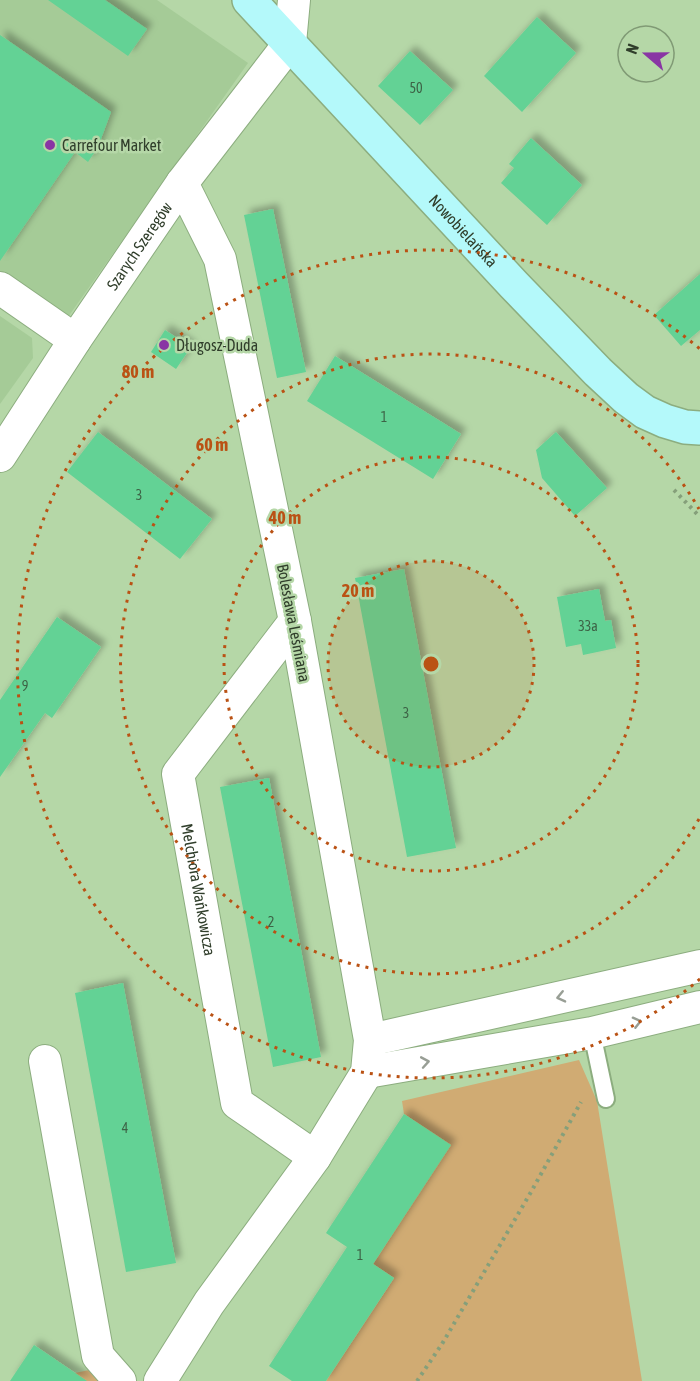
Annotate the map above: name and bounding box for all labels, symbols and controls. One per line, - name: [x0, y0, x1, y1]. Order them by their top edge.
- north arrow: [616, 24, 676, 84]
- text: N: [622, 41, 642, 56]
- house number: 50: [409, 80, 423, 96]
- place label: Carrefour Market: [62, 136, 162, 154]
- marker: Carrefour Market: [43, 138, 57, 152]
- street label: Nowobielańska: [426, 191, 501, 270]
- street label: Szarych Szeregów: [103, 198, 176, 293]
- place label: Długosz-Duda: [176, 336, 258, 355]
- marker: Długosz-Duda: [157, 338, 171, 352]
- text: 80 m: [122, 361, 154, 382]
- house number: 1: [381, 409, 387, 425]
- text: 60 m: [196, 434, 228, 455]
- house number: 3: [136, 487, 142, 503]
- text: 40 m: [268, 507, 301, 528]
- street label: Bolesława Leśmiana: [274, 563, 314, 683]
- text: 20 m: [342, 580, 374, 601]
- house number: 33a: [578, 618, 598, 634]
- centre of rings: [421, 654, 441, 674]
- house number: 9: [22, 678, 28, 694]
- house number: 3: [403, 705, 409, 721]
- street label: Melchiora Wańkowicza: [178, 822, 219, 957]
- house number: 2: [268, 914, 274, 930]
- one-way arrow: [556, 990, 566, 1003]
- one-way arrow: [632, 1017, 642, 1030]
- one-way arrow: [419, 1056, 429, 1069]
- house number: 4: [122, 1120, 129, 1136]
- house number: 1: [357, 1247, 363, 1263]

